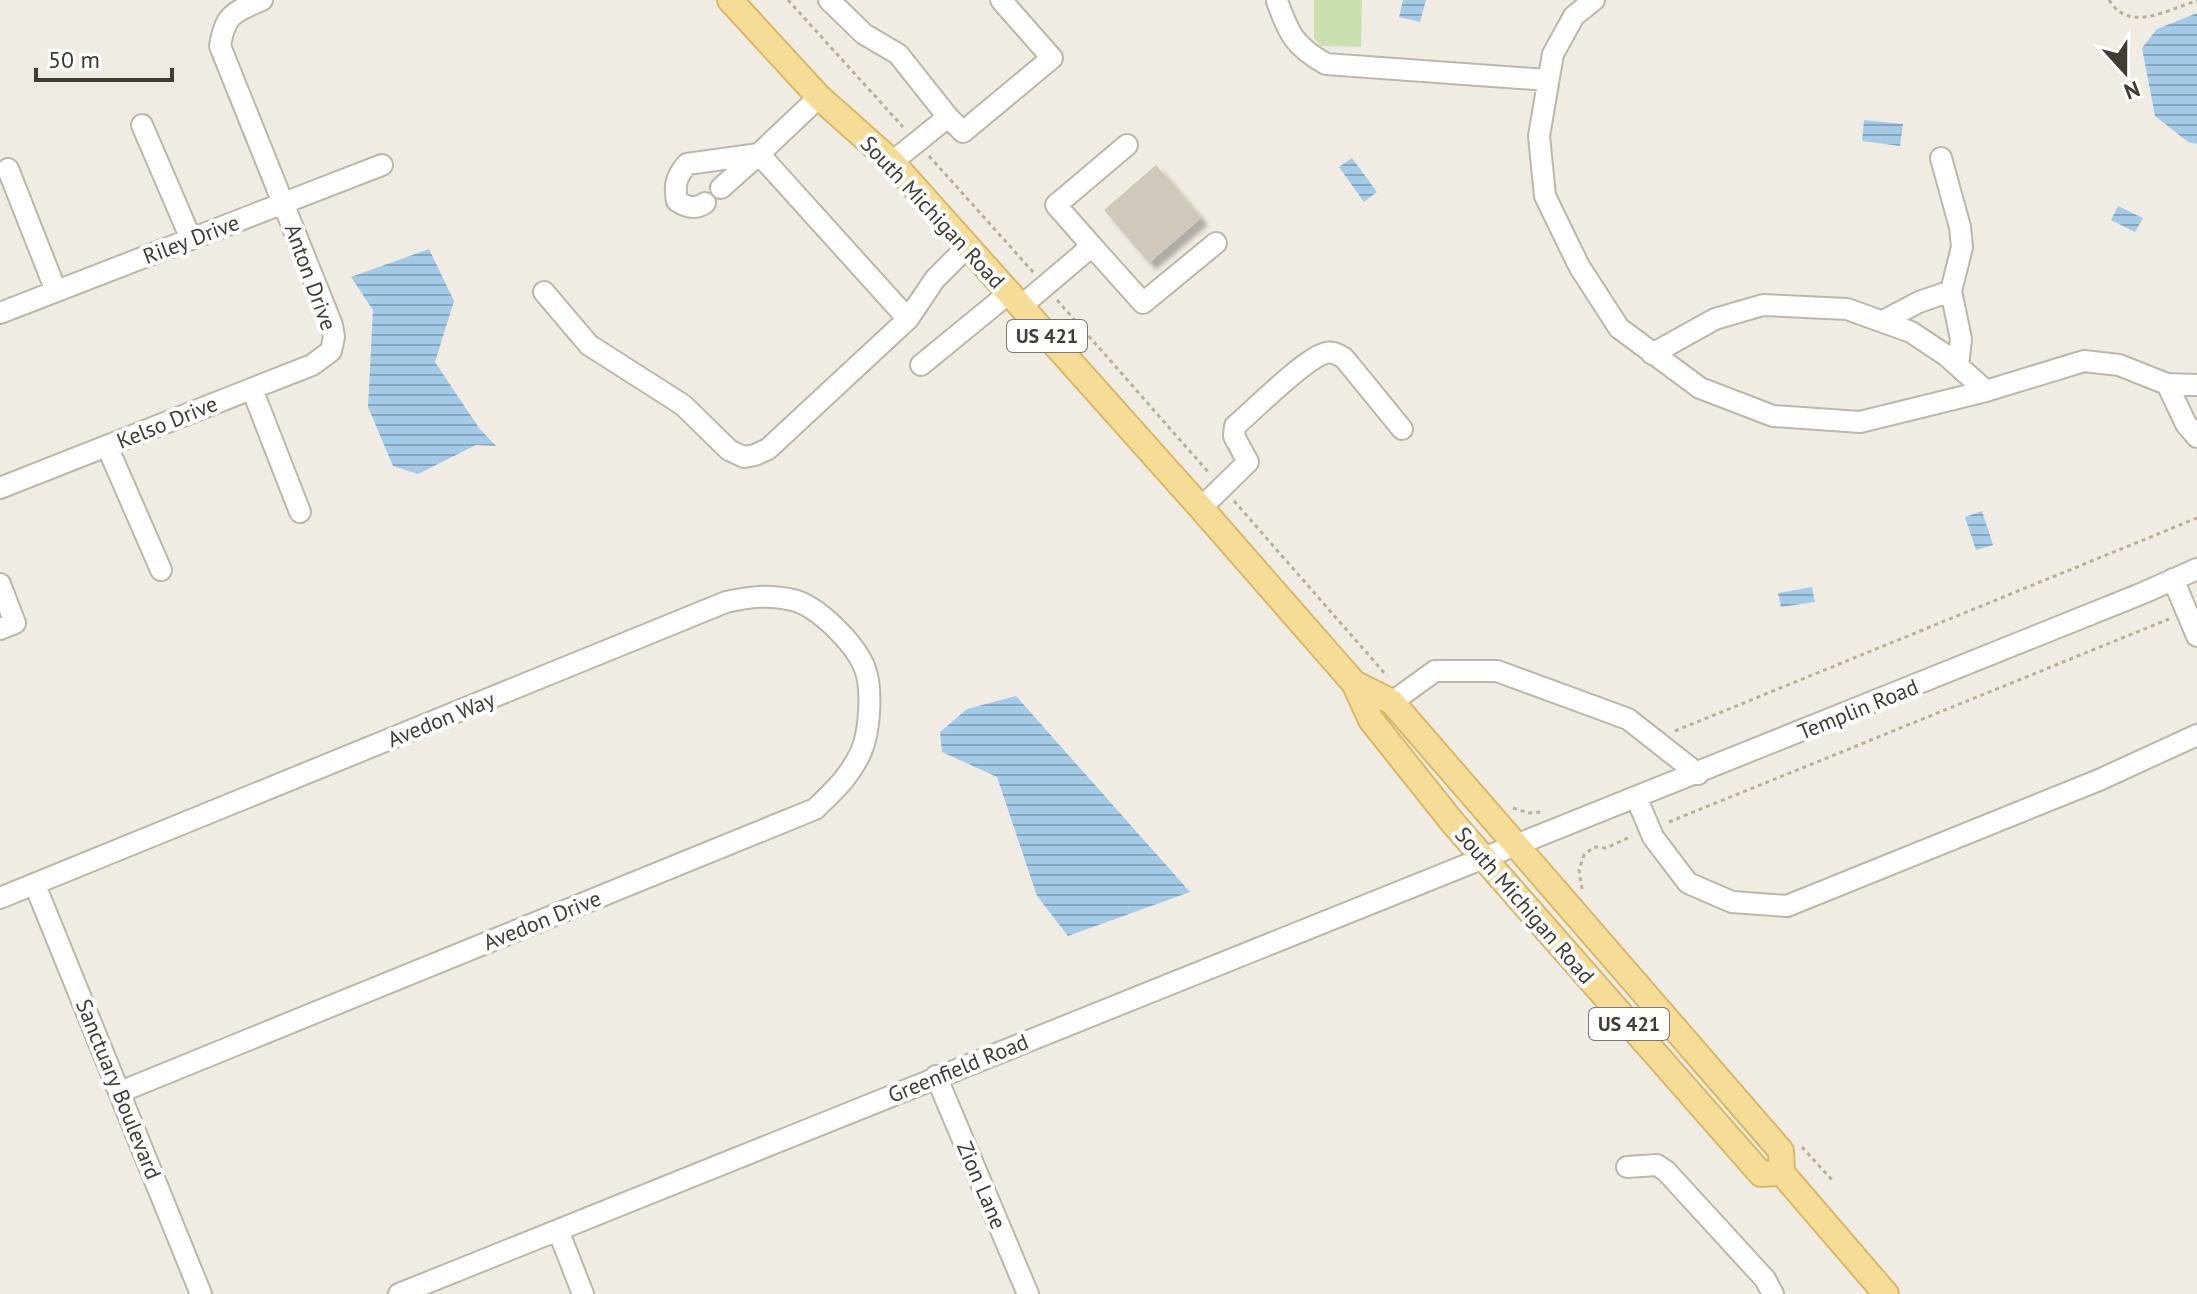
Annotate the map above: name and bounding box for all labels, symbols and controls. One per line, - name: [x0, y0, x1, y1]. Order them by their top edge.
- scale bar: [36, 32, 172, 82]
- north arrow: [2085, 32, 2165, 112]
- text: 50 m: [48, 44, 100, 75]
- text: N: [2120, 75, 2144, 106]
- street label: South Michigan Road: [855, 130, 1011, 294]
- street label: Riley Drive: [139, 208, 243, 270]
- street label: Anton Drive: [279, 220, 343, 334]
- road number: US 421: [1007, 320, 1087, 352]
- street label: Kelso Drive: [113, 389, 221, 455]
- street label: Templin Road: [1794, 672, 1922, 746]
- street label: Avedon Way: [383, 685, 499, 753]
- street label: South Michigan Road: [1449, 821, 1601, 989]
- street label: Avedon Drive: [479, 884, 605, 956]
- street label: Sanctuary Boulevard: [70, 995, 168, 1183]
- road number: US 421: [1589, 1008, 1669, 1040]
- street label: Greenfield Road: [884, 1027, 1032, 1109]
- street label: Zion Lane: [951, 1137, 1013, 1233]

